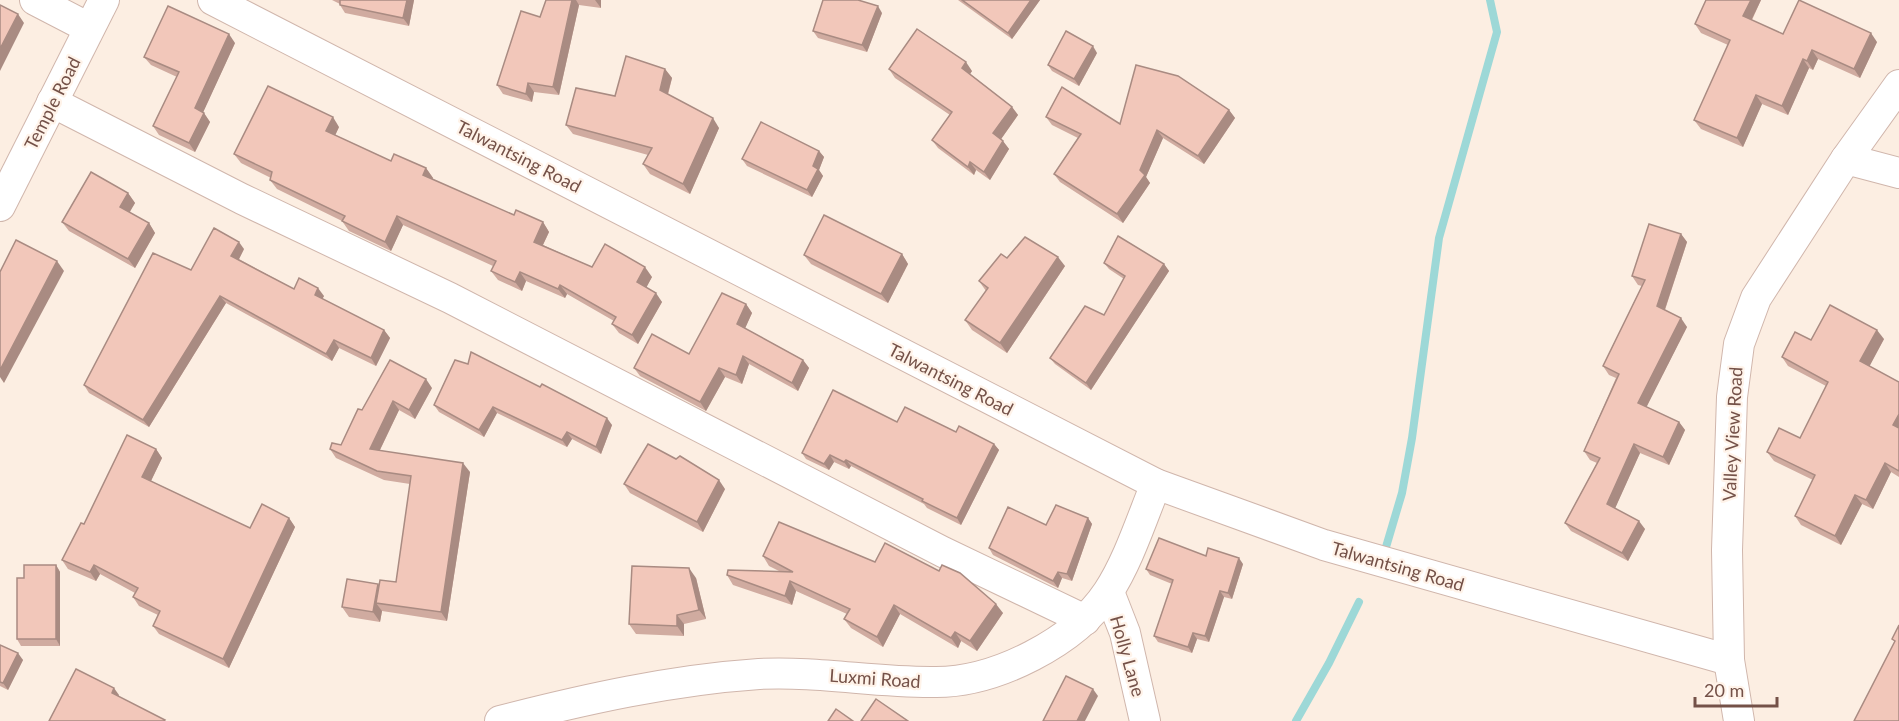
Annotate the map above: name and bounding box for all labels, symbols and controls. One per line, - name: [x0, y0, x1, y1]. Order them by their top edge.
- street label: Temple Road: [19, 53, 85, 153]
- street label: Talwantsing Road: [453, 115, 585, 197]
- street label: Talwantsing Road: [885, 338, 1017, 420]
- street label: Valley View Road: [1717, 366, 1747, 502]
- street label: Talwantsing Road: [1329, 537, 1467, 595]
- street label: Holly Lane: [1106, 613, 1150, 699]
- street label: Luxmi Road: [829, 664, 921, 692]
- scale bar: [1695, 670, 1778, 708]
- text: 20 m: [1704, 679, 1744, 701]

